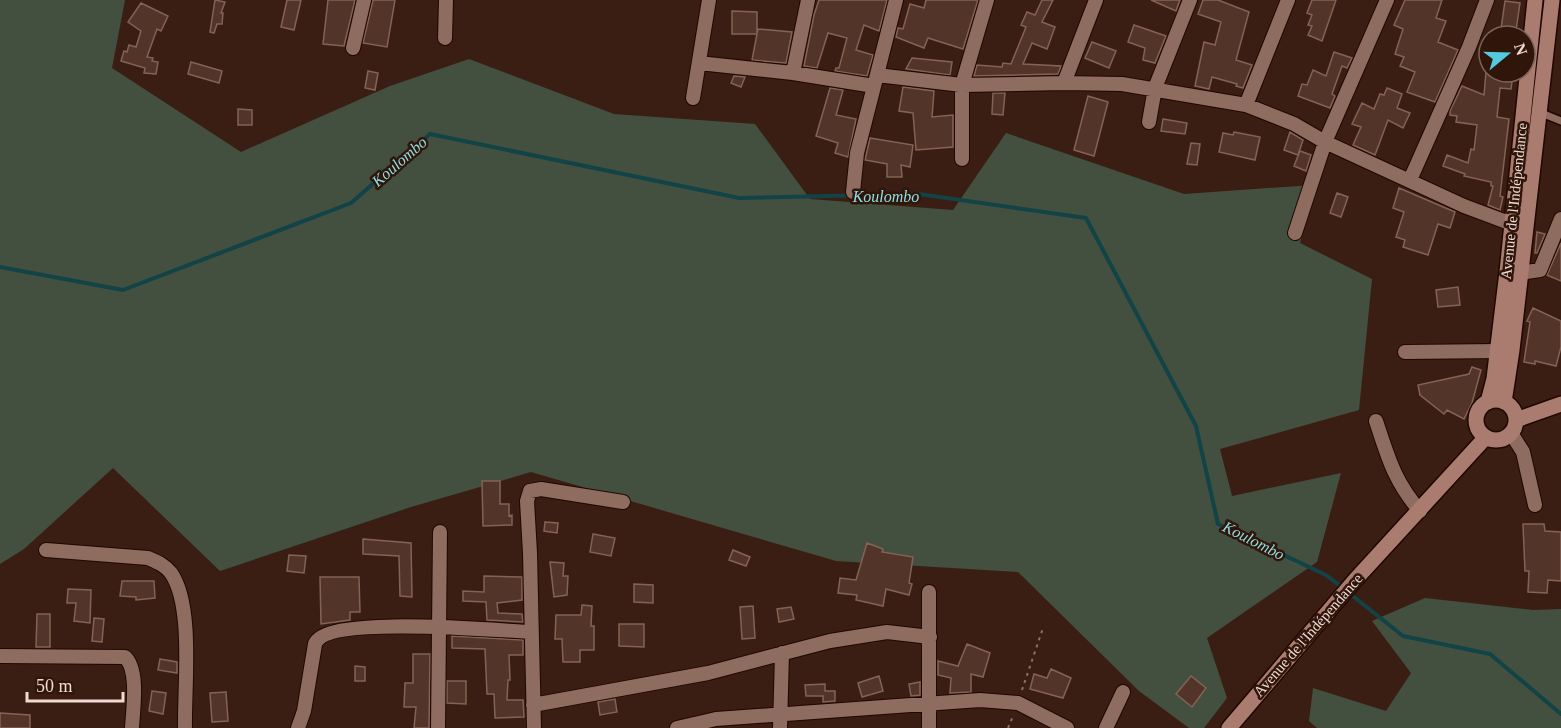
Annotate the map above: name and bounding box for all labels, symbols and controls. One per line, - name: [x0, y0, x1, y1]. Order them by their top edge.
- north arrow: [1477, 24, 1537, 84]
- text: N: [1511, 41, 1531, 58]
- street label: Avenue de l'Indépendance: [1498, 122, 1530, 280]
- water label: Koulombo: [368, 133, 430, 190]
- water label: Koulombo: [852, 188, 919, 205]
- water label: Koulombo: [1219, 517, 1287, 563]
- street label: Avenue de l'Indépendance: [1250, 570, 1366, 700]
- scale bar: [27, 665, 123, 703]
- text: 50 m: [36, 676, 73, 696]

